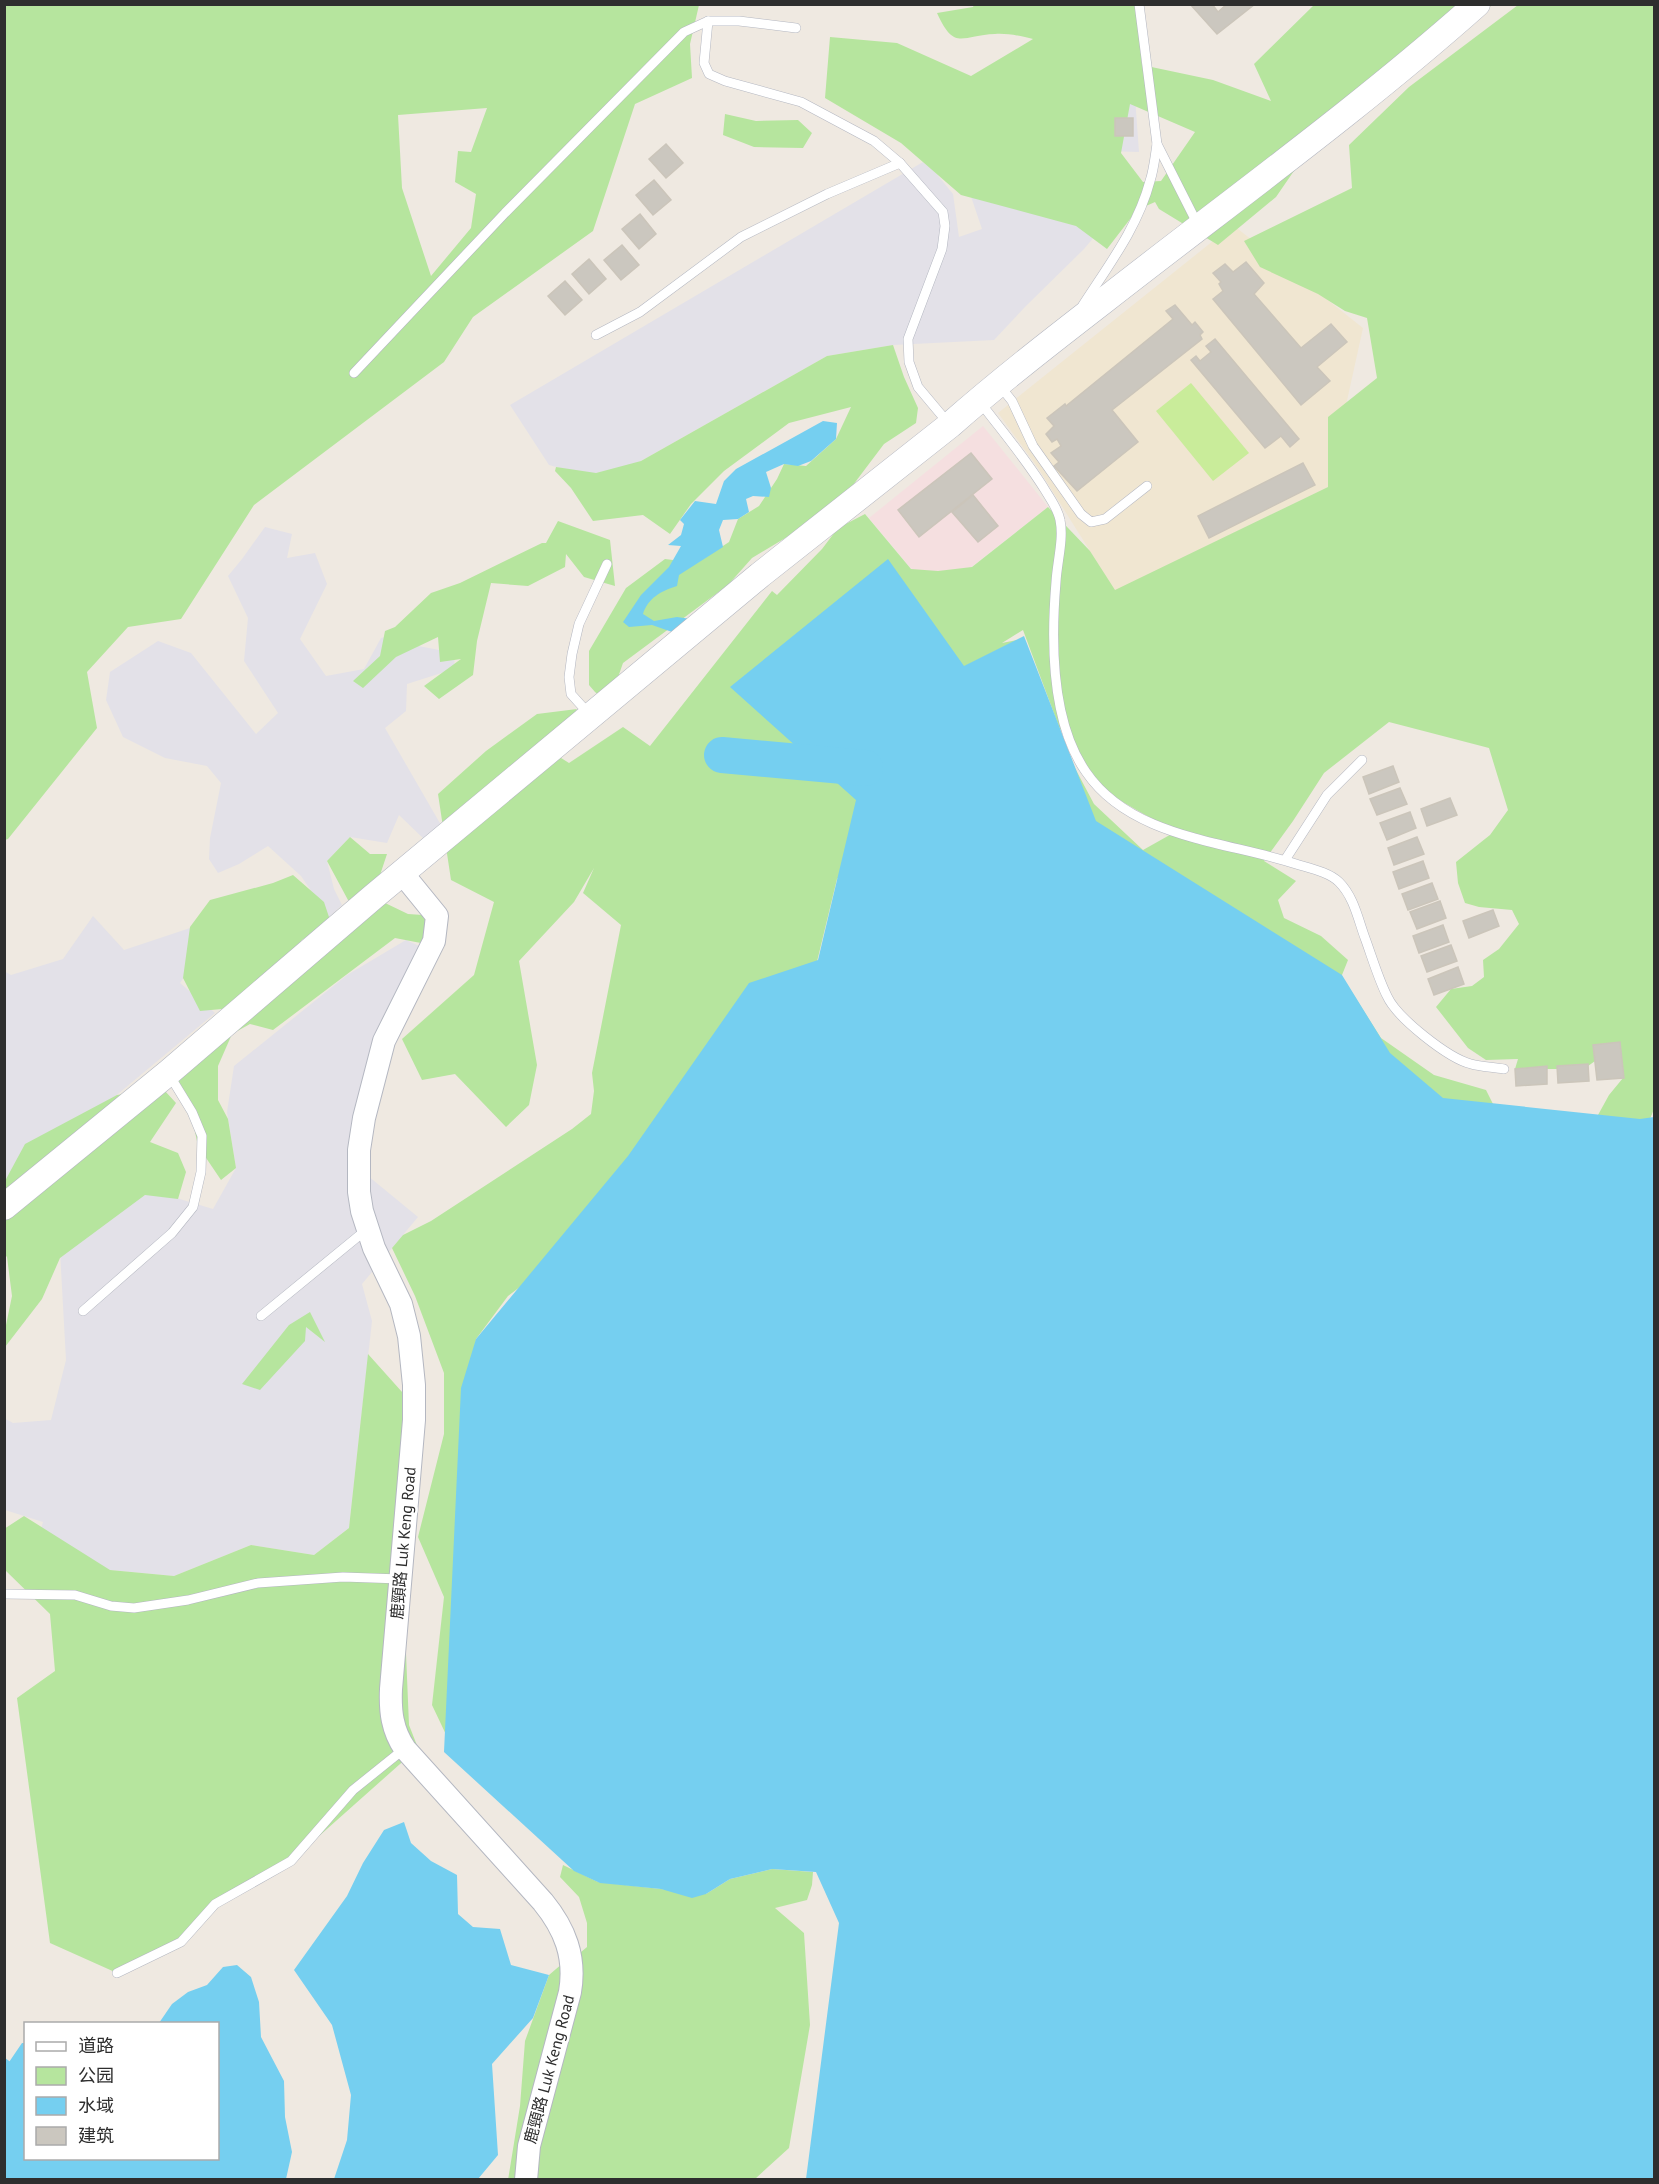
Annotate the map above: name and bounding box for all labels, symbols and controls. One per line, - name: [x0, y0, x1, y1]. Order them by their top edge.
- street label: 鹿頸路 Luk Keng Road: [386, 1466, 420, 1620]
- street label: 鹿頸路 Luk Keng Road: [520, 1993, 578, 2145]
- legend: [24, 2022, 219, 2160]
- text: 道路: [78, 2034, 114, 2057]
- text: 公园: [78, 2064, 114, 2087]
- text: 水域: [78, 2094, 114, 2117]
- text: 建筑: [78, 2124, 114, 2147]

